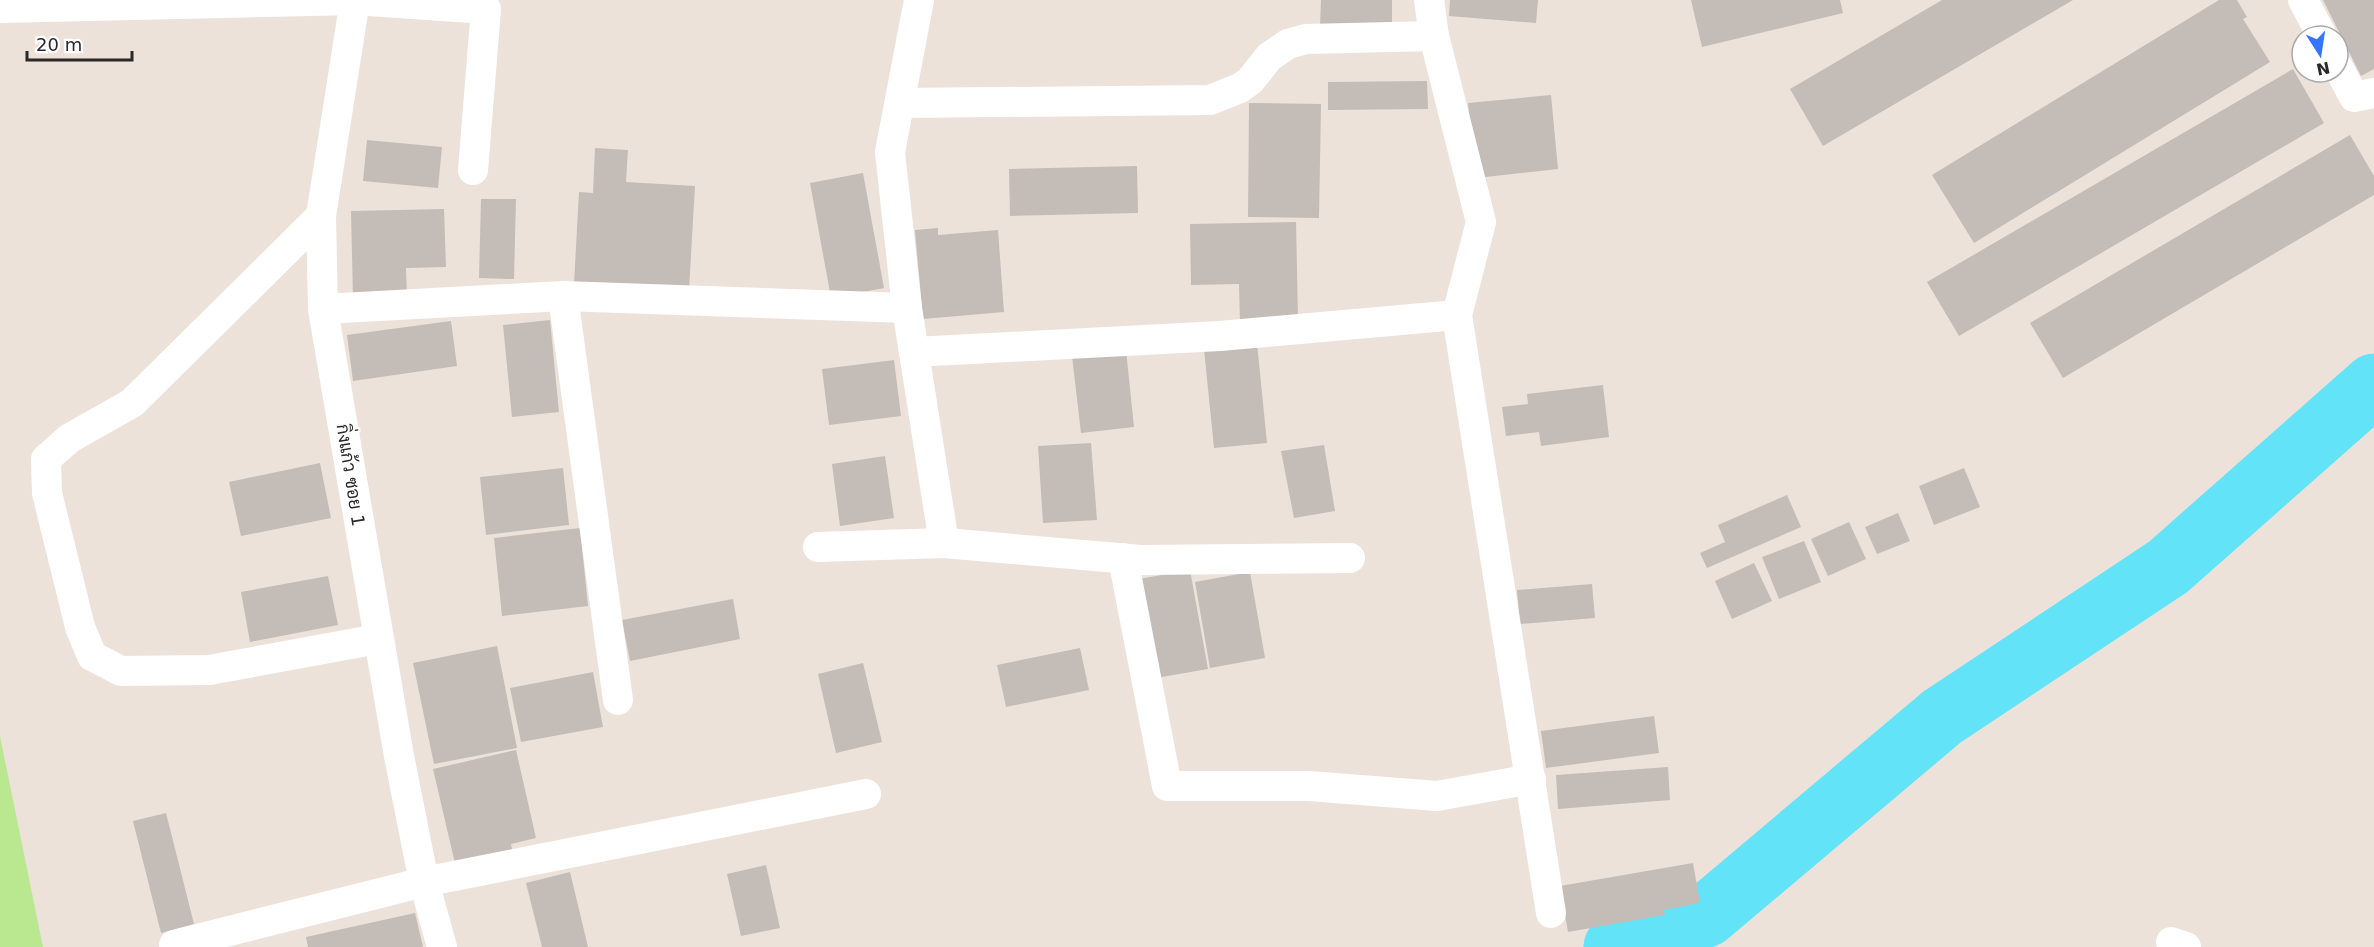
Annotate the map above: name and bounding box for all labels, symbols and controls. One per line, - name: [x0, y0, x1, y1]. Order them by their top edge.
- scale bar: [27, 24, 132, 62]
- north arrow: [2290, 24, 2350, 84]
- text: 20 m: [36, 34, 82, 55]
- text: N: [2314, 57, 2332, 79]
- street label: กิ่งแก้ว ซอย 1: [333, 422, 374, 528]

